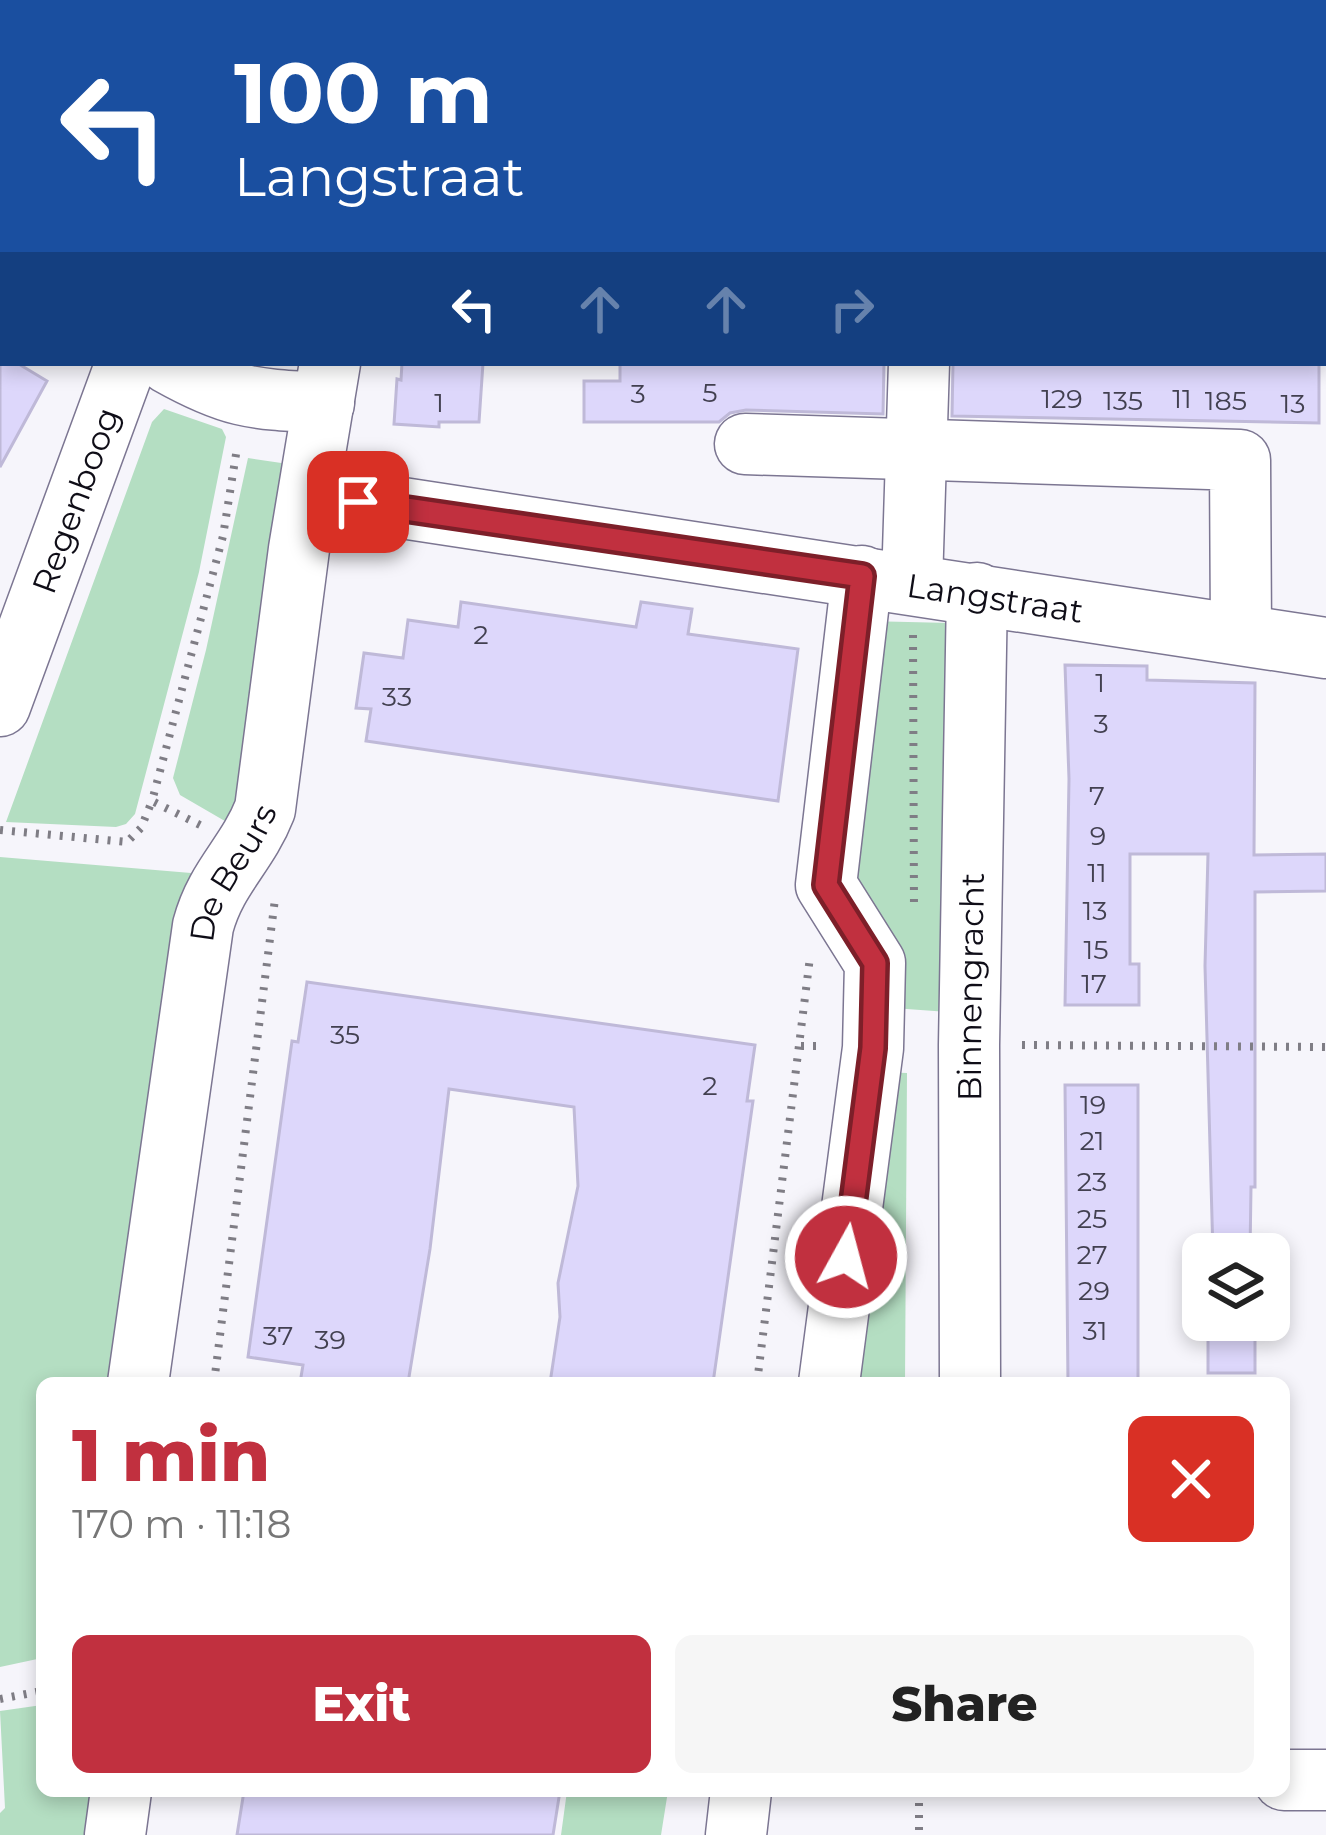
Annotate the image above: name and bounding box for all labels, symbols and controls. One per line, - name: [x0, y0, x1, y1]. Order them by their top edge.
- text: 100 m: [234, 42, 493, 144]
- icon: left: [36, 48, 192, 204]
- text: Langstraat: [234, 144, 525, 210]
- icon: left: [441, 276, 507, 342]
- icon: ahead: [567, 276, 633, 342]
- icon: ahead: [693, 276, 759, 342]
- icon: right: [819, 276, 885, 342]
- house number: 5: [702, 376, 718, 409]
- house number: 3: [630, 377, 646, 410]
- house number: 129: [1041, 382, 1083, 415]
- house number: 11: [1172, 382, 1192, 415]
- house number: 135: [1103, 384, 1143, 417]
- house number: 185: [1205, 384, 1247, 417]
- house number: 1: [434, 386, 444, 419]
- house number: 13: [1281, 387, 1305, 420]
- street label: Regenboog: [23, 402, 128, 599]
- pin: [307, 451, 409, 553]
- icon: arrive: [325, 469, 391, 535]
- street label: Langstraat: [904, 565, 1086, 631]
- house number: 2: [473, 618, 489, 651]
- house number: 1: [1095, 666, 1105, 699]
- house number: 33: [382, 680, 412, 713]
- house number: 3: [1093, 707, 1109, 740]
- house number: 7: [1089, 779, 1105, 812]
- street label: De Beurs: [181, 798, 285, 944]
- house number: 9: [1090, 819, 1106, 852]
- house number: 11: [1087, 856, 1107, 889]
- street label: Binnengracht: [949, 872, 992, 1101]
- house number: 13: [1083, 894, 1107, 927]
- house number: 15: [1083, 933, 1109, 966]
- house number: 17: [1081, 967, 1107, 1000]
- house number: 35: [330, 1018, 360, 1051]
- house number: 2: [702, 1069, 718, 1102]
- house number: 19: [1080, 1088, 1106, 1121]
- house number: 21: [1079, 1124, 1105, 1157]
- house number: 23: [1077, 1165, 1107, 1198]
- position arrow: [783, 1194, 909, 1320]
- house number: 25: [1077, 1202, 1107, 1235]
- map controls: [1182, 1233, 1290, 1341]
- button: layers: [1182, 1233, 1290, 1341]
- house number: 27: [1076, 1238, 1108, 1271]
- house number: 29: [1078, 1274, 1110, 1307]
- house number: 31: [1083, 1314, 1107, 1347]
- house number: 37: [263, 1319, 293, 1352]
- house number: 39: [314, 1323, 346, 1356]
- text: 1 min: [72, 1411, 270, 1499]
- button: close: [1128, 1416, 1254, 1542]
- text: 170 m · 11:18: [72, 1500, 291, 1548]
- button: Exit: [72, 1635, 651, 1773]
- button: Share: [675, 1635, 1254, 1773]

